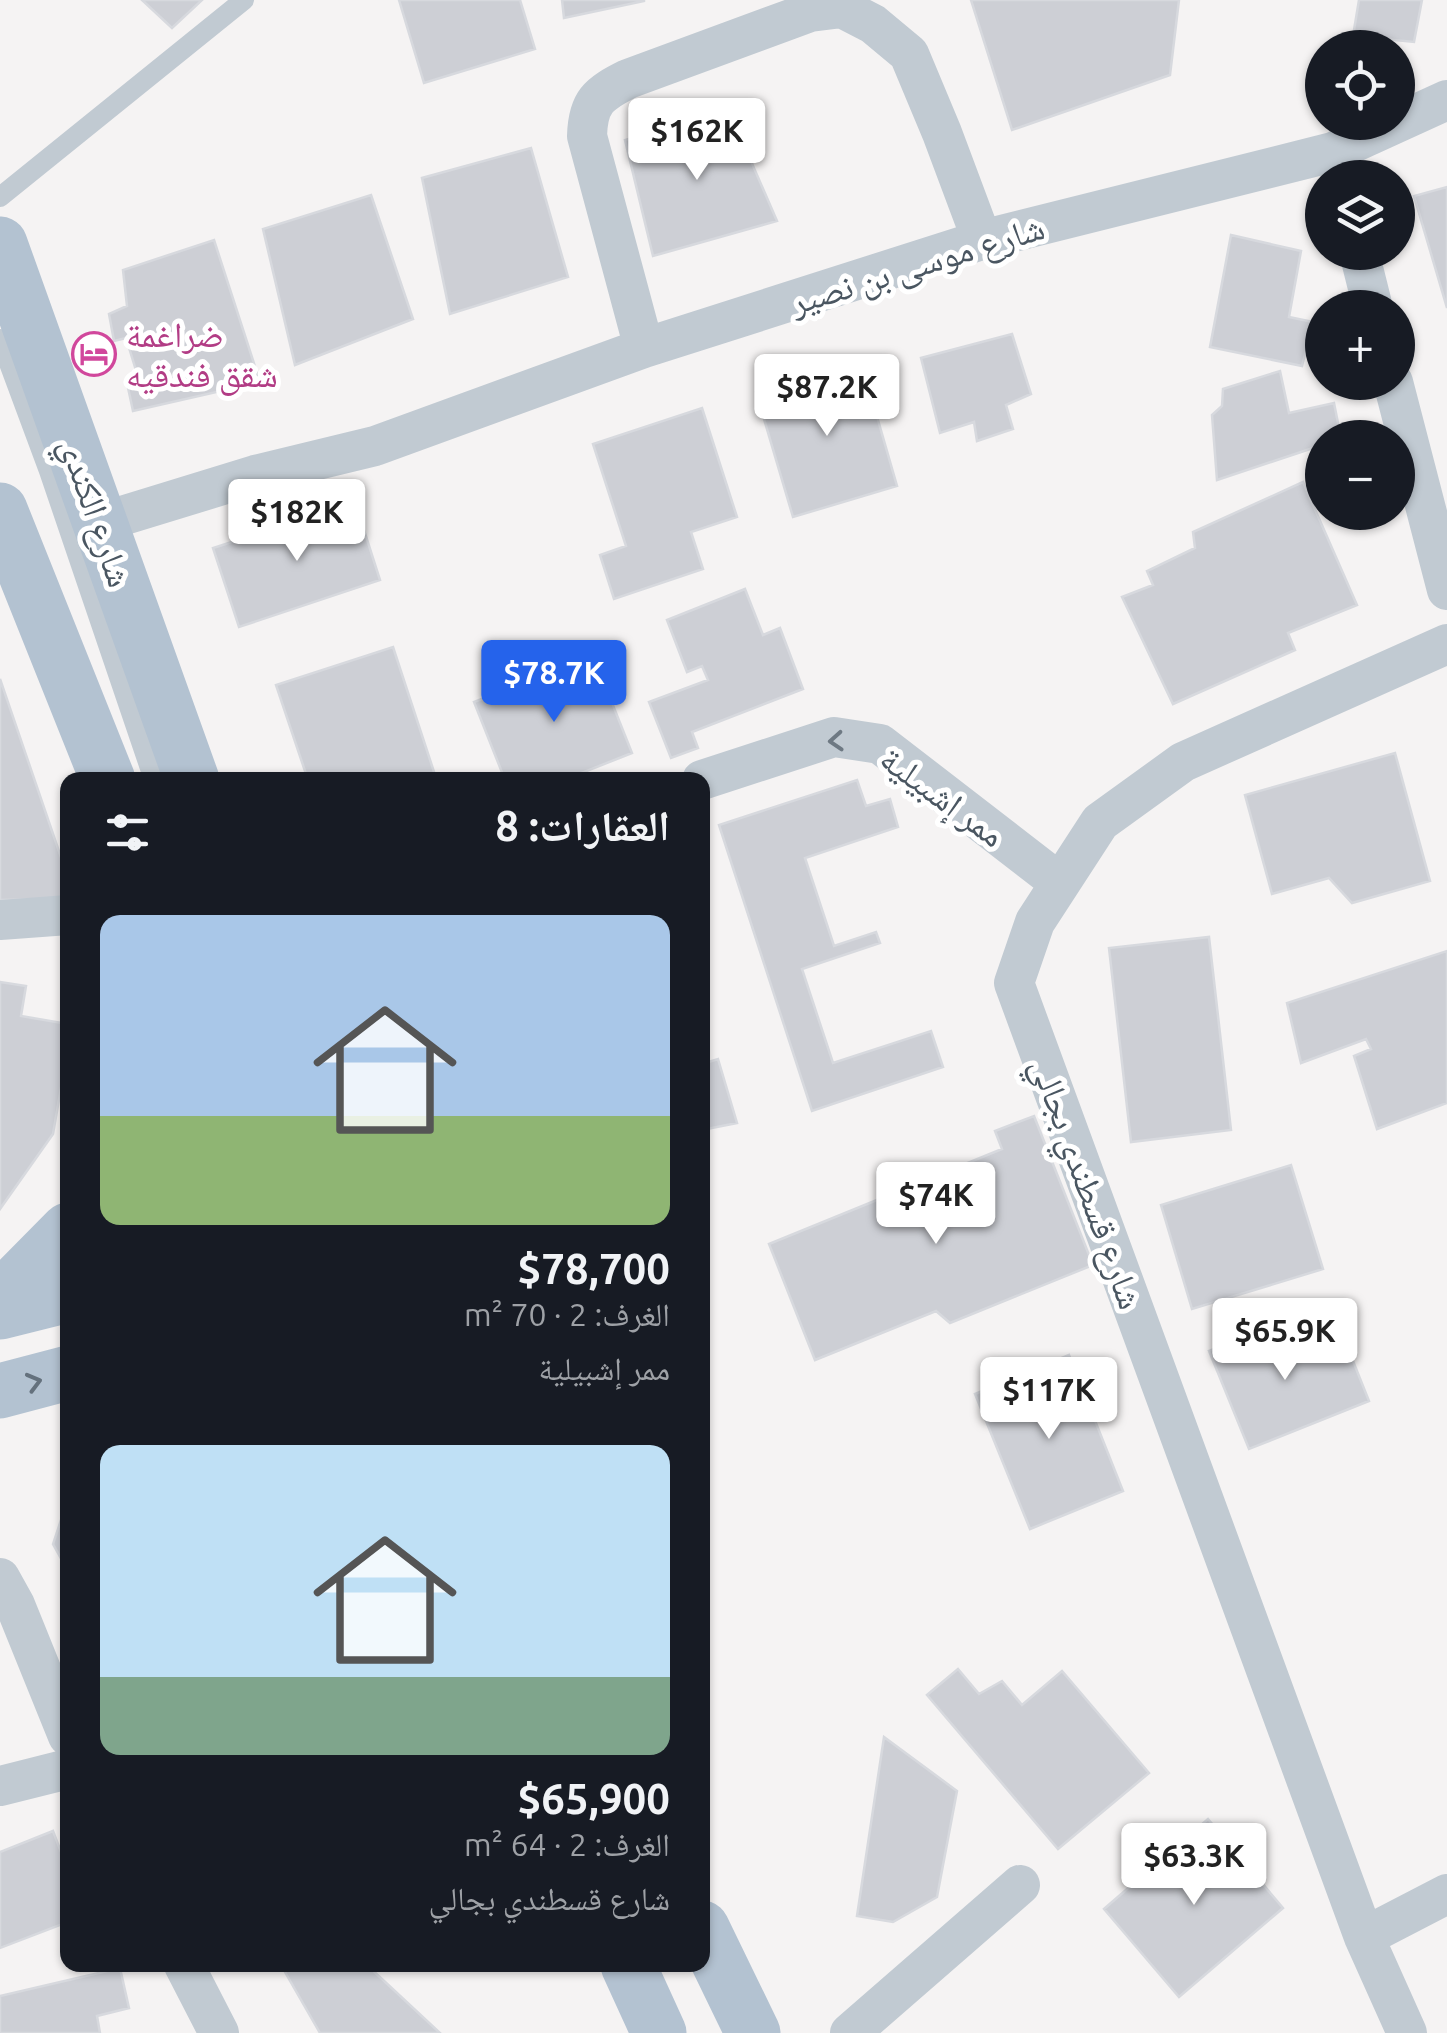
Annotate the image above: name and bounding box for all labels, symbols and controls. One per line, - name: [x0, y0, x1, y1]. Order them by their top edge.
- map controls: [1305, 30, 1415, 530]
- button: locate: [1305, 30, 1415, 140]
- pin: $162K: [627, 98, 767, 183]
- text: $162K: [650, 112, 744, 148]
- button: layers: [1305, 160, 1415, 270]
- street label: شارع موسى بن نصير: [784, 206, 1050, 325]
- button: +: [1305, 290, 1415, 400]
- place label: ضراغمة شقق فندقيه: [126, 314, 278, 396]
- hotel icon: ضراغمة شقق فندقيه: [71, 331, 117, 377]
- pin: $87.2K: [746, 354, 908, 439]
- text: $87.2K: [776, 368, 878, 404]
- button: −: [1305, 420, 1415, 530]
- street label: شارع الكندي: [44, 432, 141, 595]
- pin: $182K: [227, 479, 367, 564]
- text: $182K: [250, 493, 344, 529]
- pin: $78.7K: [473, 640, 635, 725]
- text: $78.7K: [503, 654, 605, 690]
- one-way arrow: [828, 730, 844, 751]
- street label: ممر إشبيلية: [871, 738, 1013, 857]
- text: العقارات: 8: [495, 802, 670, 849]
- icon: filters: [100, 805, 155, 860]
- icon: home: [295, 980, 475, 1160]
- street label: شارع قسطندي بجالي: [1016, 1052, 1152, 1317]
- pin: $74K: [877, 1162, 995, 1247]
- text: $74K: [898, 1176, 974, 1212]
- text: $78,700: [518, 1245, 670, 1292]
- text: الغرف: 2 · 70 m²: [464, 1296, 670, 1332]
- pin: $65.9K: [1204, 1298, 1366, 1383]
- text: $65.9K: [1234, 1312, 1336, 1348]
- text: ممر إشبيلية: [539, 1350, 670, 1386]
- pin: $117K: [979, 1357, 1119, 1442]
- text: $117K: [1002, 1371, 1096, 1407]
- one-way arrow: [25, 1373, 42, 1394]
- icon: home: [295, 1510, 475, 1690]
- text: $65,900: [518, 1775, 670, 1822]
- pin: $63.3K: [1113, 1823, 1275, 1908]
- text: الغرف: 2 · 64 m²: [464, 1826, 670, 1862]
- text: $63.3K: [1143, 1837, 1245, 1873]
- text: شارع قسطندي بجالي: [428, 1880, 670, 1916]

